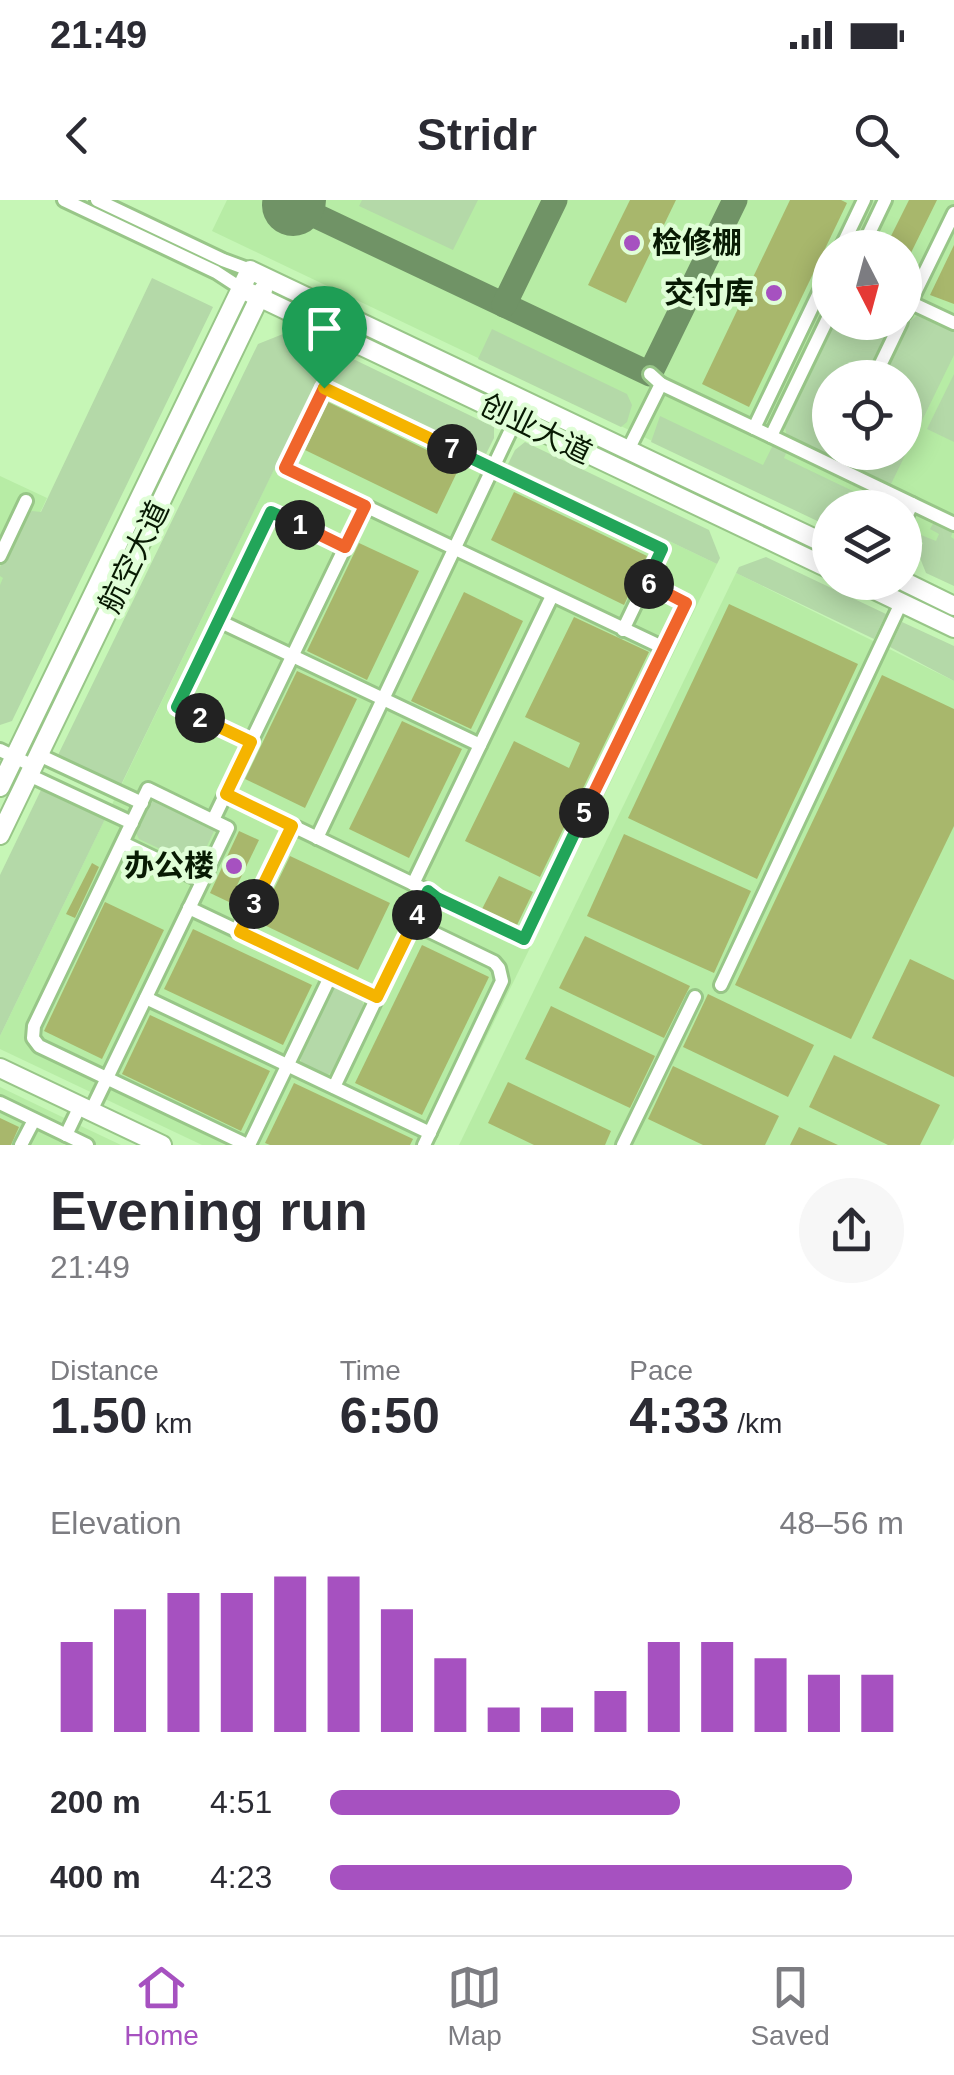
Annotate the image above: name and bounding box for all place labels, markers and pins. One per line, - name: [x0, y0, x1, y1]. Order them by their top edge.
- place label: 检修棚: [652, 226, 742, 259]
- marker: 检修棚: [621, 232, 643, 254]
- place label: 交付库: [664, 276, 754, 309]
- marker: 交付库: [763, 282, 785, 304]
- pin: [282, 286, 367, 389]
- pin: 7: [427, 424, 477, 474]
- pin: 1: [275, 500, 325, 550]
- pin: 6: [624, 559, 674, 609]
- pin: 2: [175, 693, 225, 743]
- pin: 5: [559, 788, 609, 838]
- place label: 办公楼: [124, 849, 214, 882]
- marker: 办公楼: [223, 855, 245, 877]
- pin: 3: [229, 879, 279, 929]
- pin: 4: [392, 890, 442, 940]

